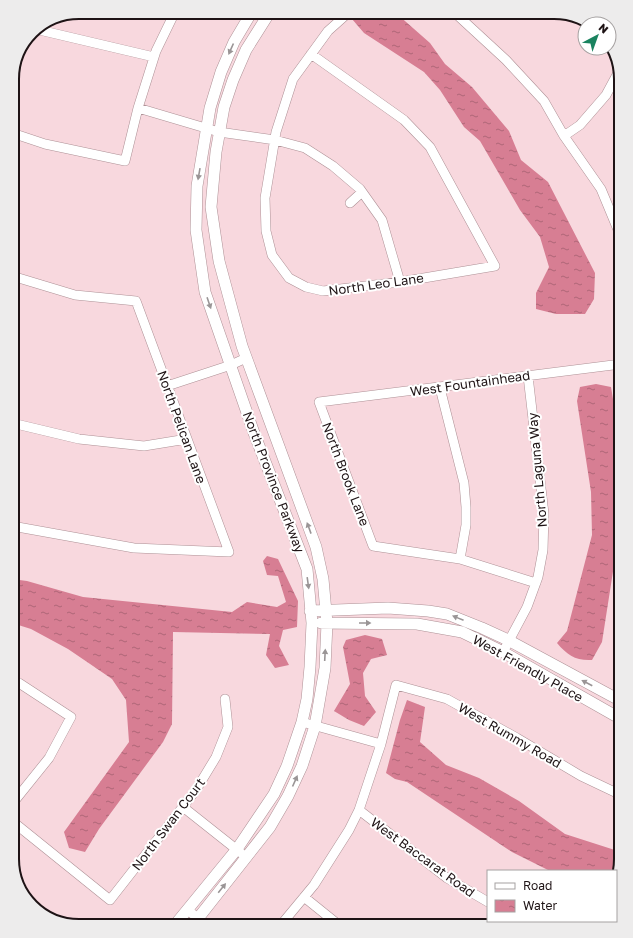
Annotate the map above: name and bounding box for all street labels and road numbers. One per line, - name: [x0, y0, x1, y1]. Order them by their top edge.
- street label: North Leo Lane: [327, 269, 425, 299]
- street label: West Fountainhead: [409, 367, 531, 399]
- street label: North Pelican Lane: [154, 368, 210, 486]
- street label: North Province Parkway: [240, 409, 309, 556]
- street label: North Laguna Way: [524, 411, 550, 528]
- street label: North Brook Lane: [319, 420, 373, 528]
- street label: West Friendly Place: [470, 631, 586, 705]
- street label: West Rummy Road: [456, 699, 564, 771]
- street label: North Swan Court: [128, 775, 208, 873]
- street label: West Baccarat Road: [368, 814, 478, 900]

